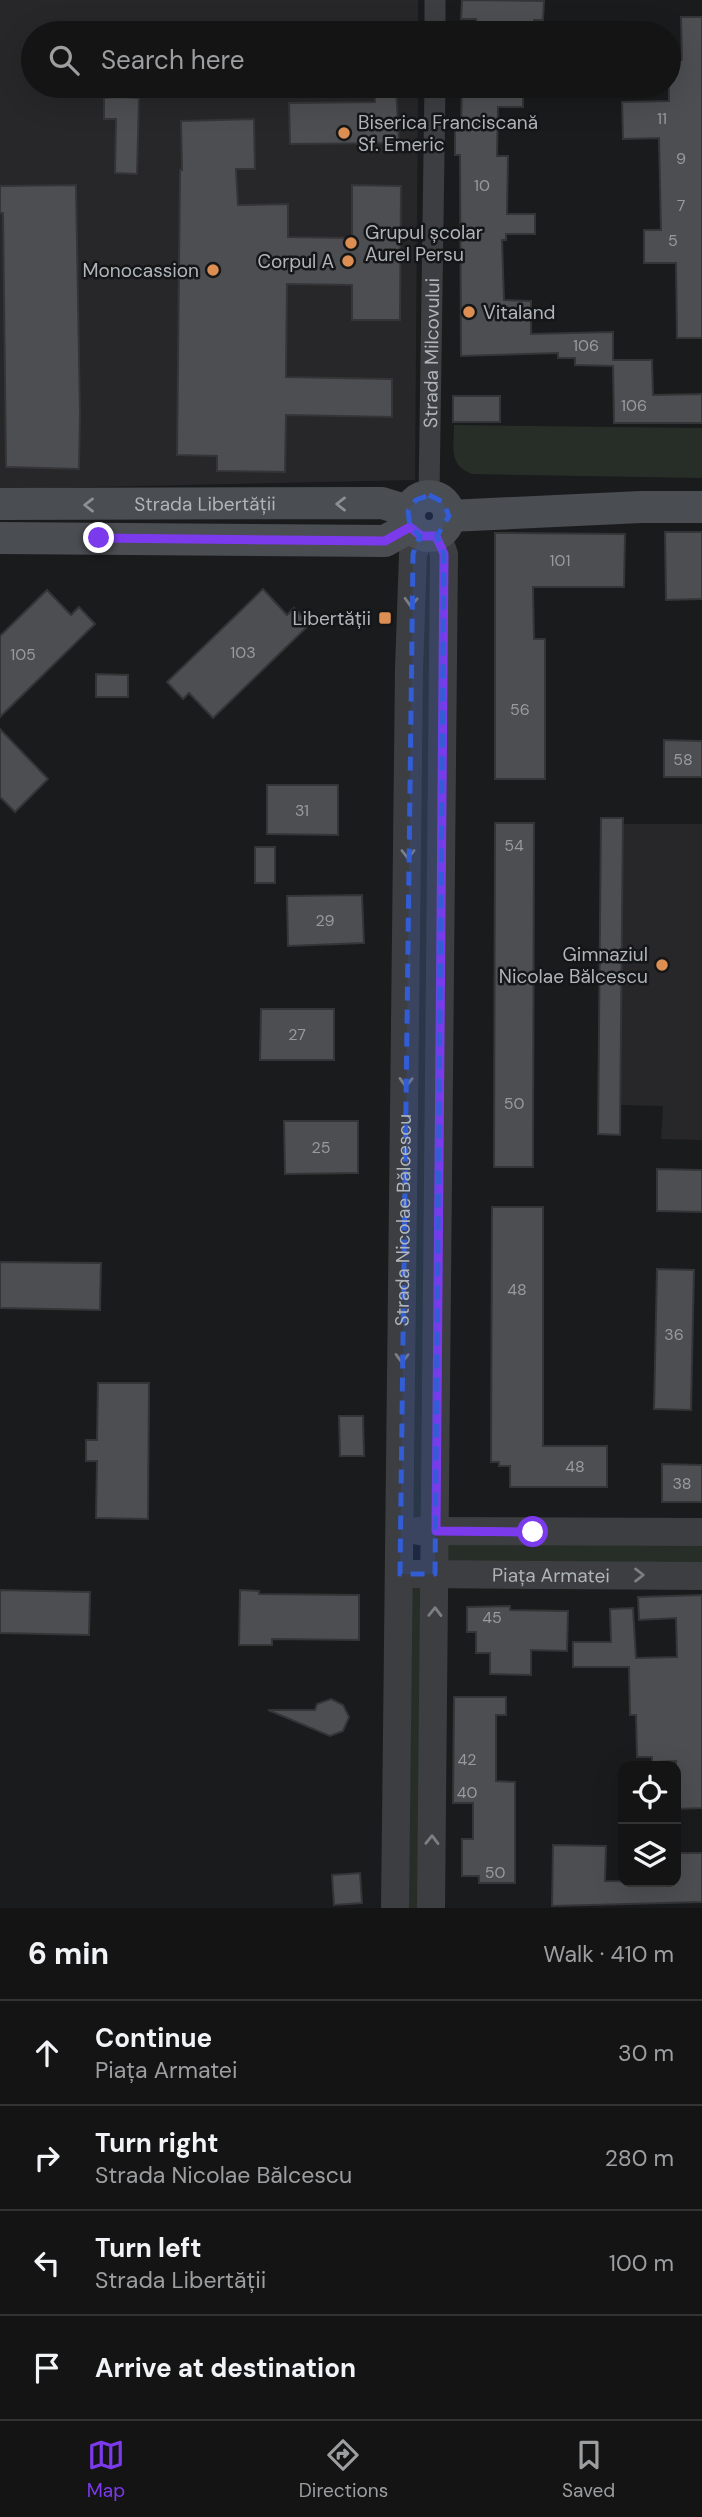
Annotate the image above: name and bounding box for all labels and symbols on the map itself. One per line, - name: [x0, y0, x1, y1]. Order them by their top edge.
- house number: 11: [657, 108, 667, 129]
- place label: Biserica Franciscană Sf. Emeric: [358, 110, 538, 157]
- marker: Biserica Franciscană Sf. Emeric: [336, 125, 352, 141]
- house number: 9: [676, 148, 686, 169]
- house number: 10: [474, 175, 490, 196]
- house number: 7: [677, 195, 685, 216]
- place label: Grupul școlar Aurel Persu: [365, 220, 483, 267]
- house number: 5: [668, 230, 678, 251]
- marker: Grupul școlar Aurel Persu: [343, 235, 359, 251]
- place label: Corpul A: [257, 249, 334, 274]
- marker: Corpul A: [340, 253, 356, 269]
- place label: Monocassion: [83, 258, 199, 283]
- marker: Monocassion: [205, 262, 221, 278]
- street label: Strada Milcovului: [417, 278, 445, 428]
- place label: Vitaland: [483, 300, 555, 325]
- marker: Vitaland: [461, 304, 477, 320]
- house number: 106: [573, 335, 599, 356]
- house number: 106: [621, 395, 647, 416]
- street label: Strada Libertății: [134, 491, 276, 516]
- one-way arrow: [335, 496, 346, 512]
- one-way arrow: [83, 497, 94, 512]
- route end: [83, 522, 114, 553]
- house number: 101: [550, 550, 570, 571]
- one-way arrow: [403, 598, 419, 608]
- place label: Libertății: [293, 606, 371, 631]
- marker: Libertății: [377, 610, 393, 626]
- house number: 103: [230, 642, 256, 663]
- house number: 105: [10, 644, 36, 665]
- house number: 56: [510, 699, 530, 720]
- house number: 58: [673, 749, 693, 770]
- house number: 31: [295, 800, 309, 821]
- house number: 54: [504, 835, 524, 856]
- one-way arrow: [400, 850, 416, 860]
- house number: 29: [315, 910, 335, 931]
- place label: Gimnaziul Nicolae Bălcescu: [499, 942, 648, 989]
- marker: Gimnaziul Nicolae Bălcescu: [654, 957, 670, 973]
- house number: 27: [288, 1024, 306, 1045]
- one-way arrow: [398, 1077, 414, 1088]
- house number: 50: [504, 1093, 524, 1114]
- street label: Strada Nicolae Bălcescu: [389, 1114, 416, 1326]
- house number: 25: [312, 1137, 330, 1158]
- house number: 48: [507, 1279, 527, 1300]
- house number: 36: [664, 1324, 684, 1345]
- one-way arrow: [394, 1354, 410, 1364]
- house number: 48: [565, 1456, 585, 1477]
- house number: 38: [672, 1473, 692, 1494]
- route start: [517, 1516, 548, 1547]
- street label: Piața Armatei: [492, 1562, 610, 1588]
- one-way arrow: [635, 1567, 645, 1583]
- one-way arrow: [427, 1607, 443, 1617]
- house number: 45: [482, 1607, 502, 1628]
- house number: 42: [458, 1749, 476, 1770]
- house number: 40: [457, 1782, 477, 1803]
- one-way arrow: [424, 1834, 440, 1845]
- house number: 50: [485, 1862, 505, 1883]

